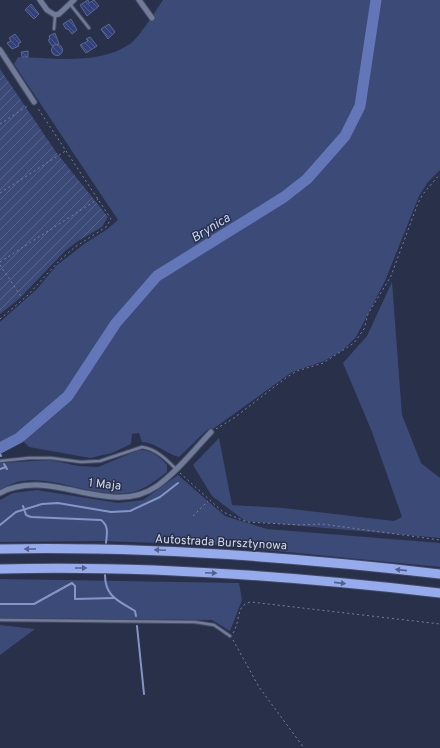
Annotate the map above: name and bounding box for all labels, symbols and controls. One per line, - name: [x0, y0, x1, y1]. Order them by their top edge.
- water label: Brynica: [189, 210, 234, 247]
- street label: 1 Maja: [88, 475, 122, 495]
- street label: Autostrada Bursztynowa: [155, 532, 287, 554]
- one-way arrow: [23, 546, 36, 552]
- one-way arrow: [154, 547, 166, 554]
- one-way arrow: [75, 565, 87, 572]
- one-way arrow: [395, 567, 407, 573]
- one-way arrow: [205, 569, 217, 576]
- one-way arrow: [334, 579, 347, 586]

